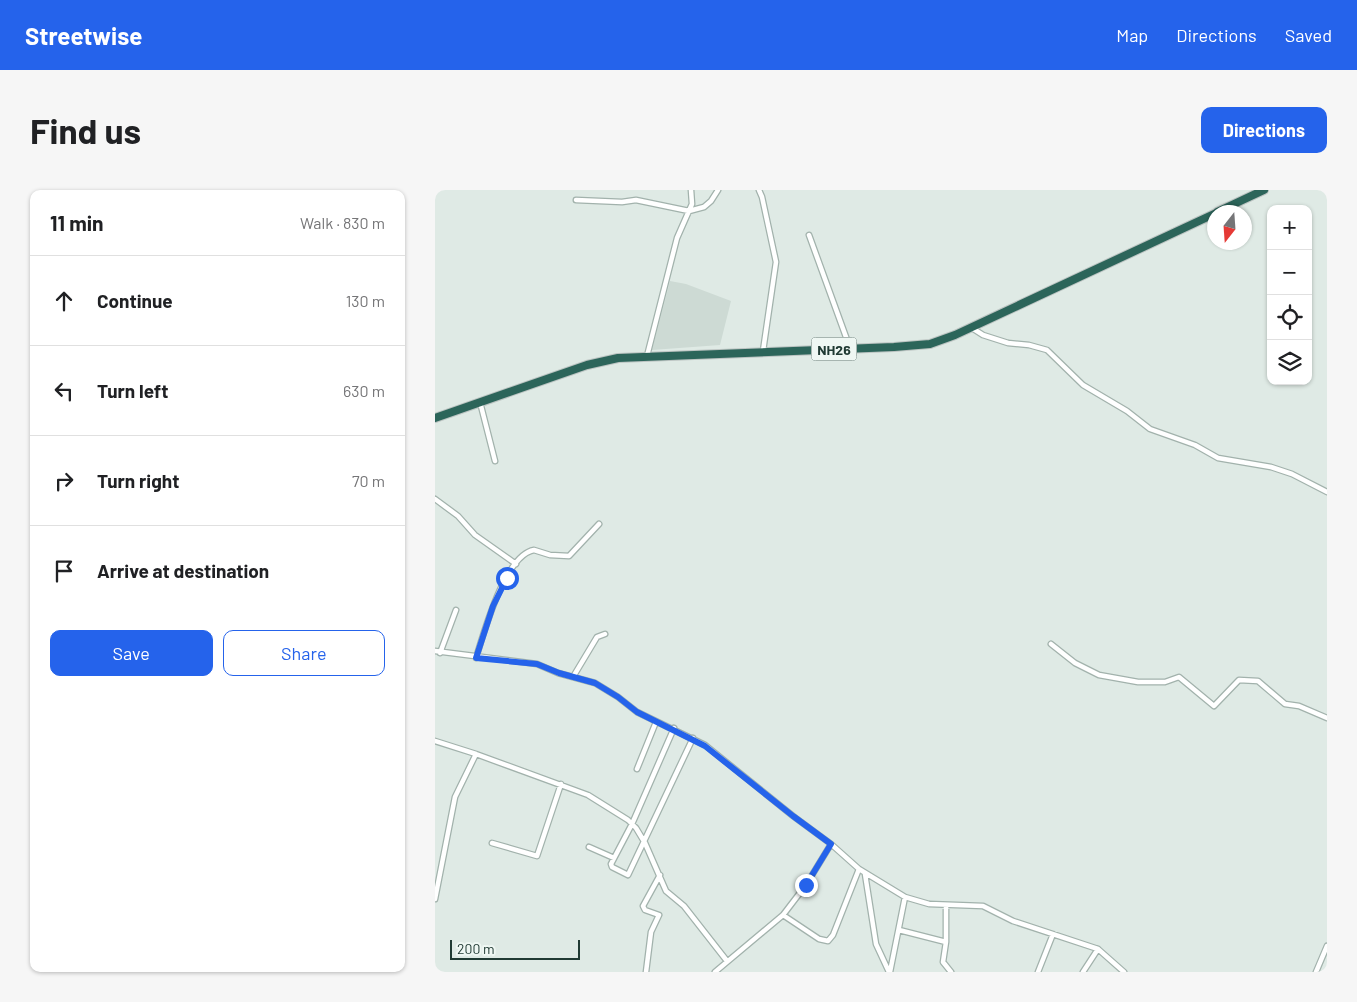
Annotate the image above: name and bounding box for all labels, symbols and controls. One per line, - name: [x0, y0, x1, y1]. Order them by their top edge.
- text: Streetwise: [25, 21, 142, 50]
- text: Map: [1116, 24, 1148, 46]
- text: Directions: [1176, 24, 1257, 46]
- text: Saved: [1285, 24, 1332, 46]
- button: Directions: [1201, 107, 1327, 153]
- text: Find us: [30, 109, 141, 151]
- north arrow: [1207, 205, 1252, 250]
- map controls: [1267, 205, 1312, 385]
- button: +: [1267, 205, 1312, 250]
- text: 11 min: [50, 210, 104, 235]
- text: Walk · 830 m: [300, 213, 385, 232]
- button: −: [1267, 250, 1312, 295]
- icon: ahead: [50, 287, 78, 315]
- text: Continue: [97, 289, 173, 312]
- text: 130 m: [346, 291, 385, 310]
- button: locate: [1267, 295, 1312, 340]
- road number: NH26: [811, 338, 857, 360]
- button: layers: [1267, 340, 1312, 385]
- icon: left: [50, 377, 78, 405]
- text: Turn left: [97, 379, 168, 402]
- text: 630 m: [343, 381, 385, 400]
- icon: right: [50, 467, 78, 495]
- text: Turn right: [97, 469, 179, 492]
- text: 70 m: [352, 471, 385, 490]
- icon: arrive: [50, 557, 78, 585]
- text: Arrive at destination: [97, 559, 269, 582]
- route start: [496, 567, 519, 590]
- button: Save: [50, 630, 213, 676]
- button: Share: [223, 630, 385, 676]
- route end: [795, 874, 818, 897]
- scale bar: [450, 937, 580, 960]
- text: 200 m: [457, 940, 495, 957]

